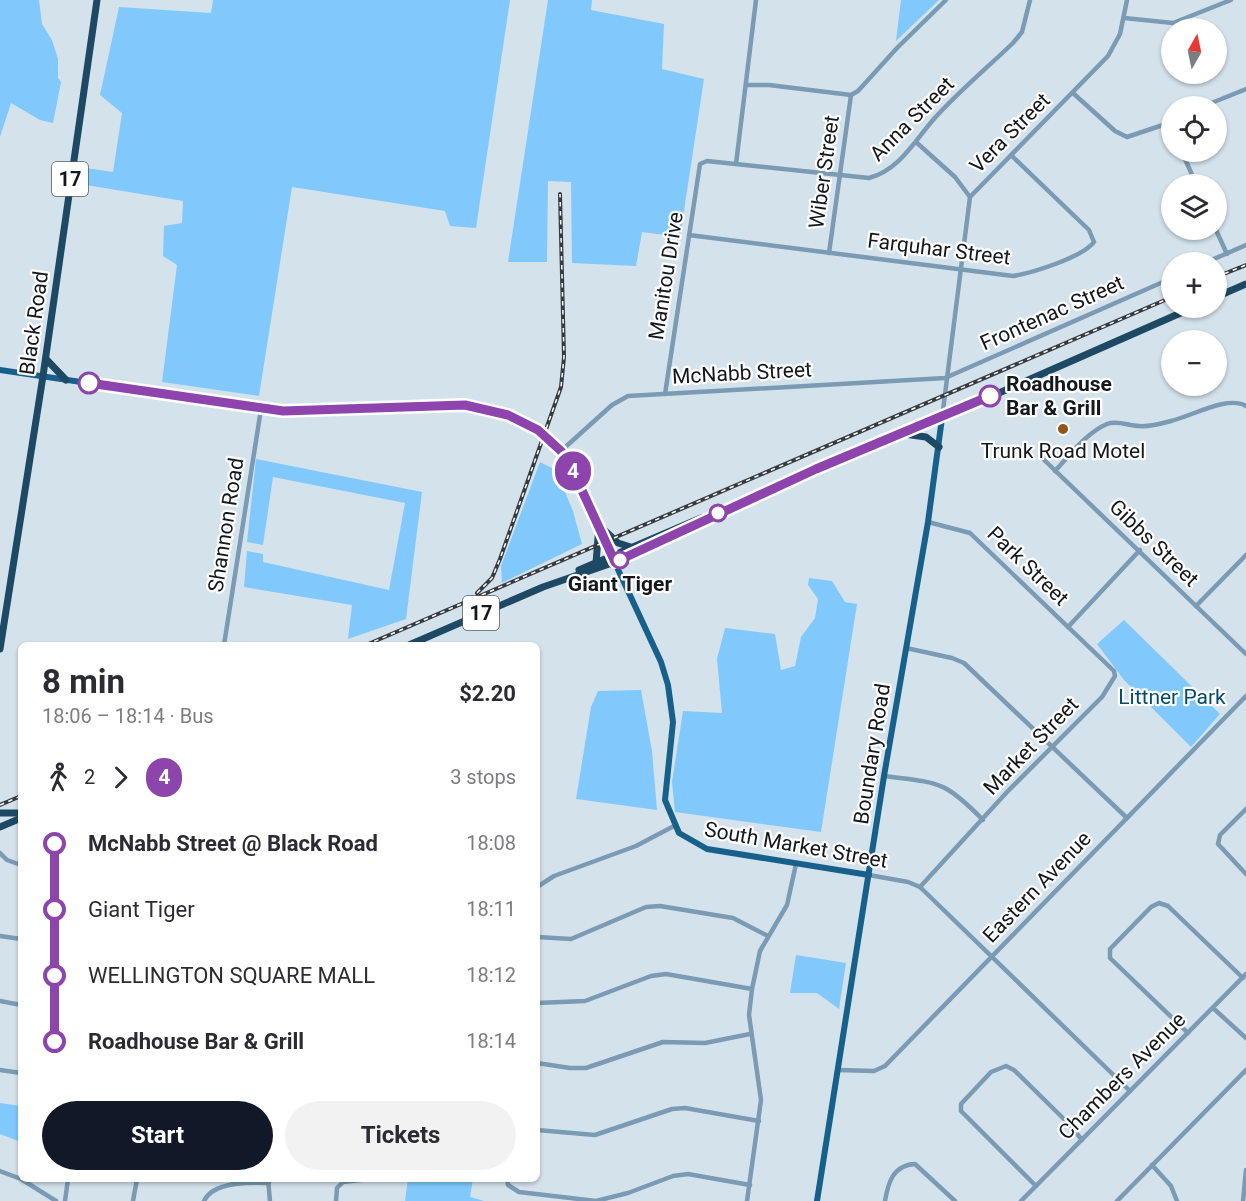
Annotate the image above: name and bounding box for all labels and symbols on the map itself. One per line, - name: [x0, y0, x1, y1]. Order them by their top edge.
- north arrow: [1161, 18, 1227, 84]
- street label: Anna Street: [865, 72, 959, 166]
- street label: Vera Street: [965, 88, 1055, 178]
- street label: Wiber Street: [804, 114, 844, 230]
- road number: 17: [52, 162, 88, 196]
- street label: Manitou Drive: [644, 210, 688, 342]
- street label: Farquhar Street: [866, 228, 1012, 270]
- street label: Black Road: [15, 270, 53, 376]
- street label: Frontenac Street: [977, 271, 1128, 355]
- street label: McNabb Street: [671, 357, 813, 389]
- unlabelled marker: [78, 372, 100, 394]
- place label: Roadhouse Bar & Grill: [1006, 372, 1112, 420]
- marker: Roadhouse Bar & Grill: [979, 385, 1001, 407]
- marker: Trunk Road Motel: [1056, 422, 1070, 436]
- place label: Trunk Road Motel: [981, 439, 1145, 463]
- line badge: 4: [554, 452, 592, 490]
- street label: Shannon Road: [204, 456, 248, 594]
- street label: Gibbs Street: [1104, 495, 1204, 591]
- unlabelled marker: [709, 504, 727, 522]
- street label: Park Street: [983, 522, 1073, 610]
- marker: Giant Tiger: [611, 551, 629, 569]
- place label: Giant Tiger: [568, 572, 672, 596]
- road number: 17: [463, 596, 499, 630]
- street label: Boundary Road: [849, 682, 895, 826]
- park label: Littner Park: [1118, 685, 1226, 709]
- street label: Market Street: [979, 692, 1083, 800]
- street label: South Market Street: [703, 817, 890, 873]
- street label: Eastern Avenue: [978, 827, 1096, 947]
- street label: Chambers Avenue: [1053, 1007, 1191, 1145]

